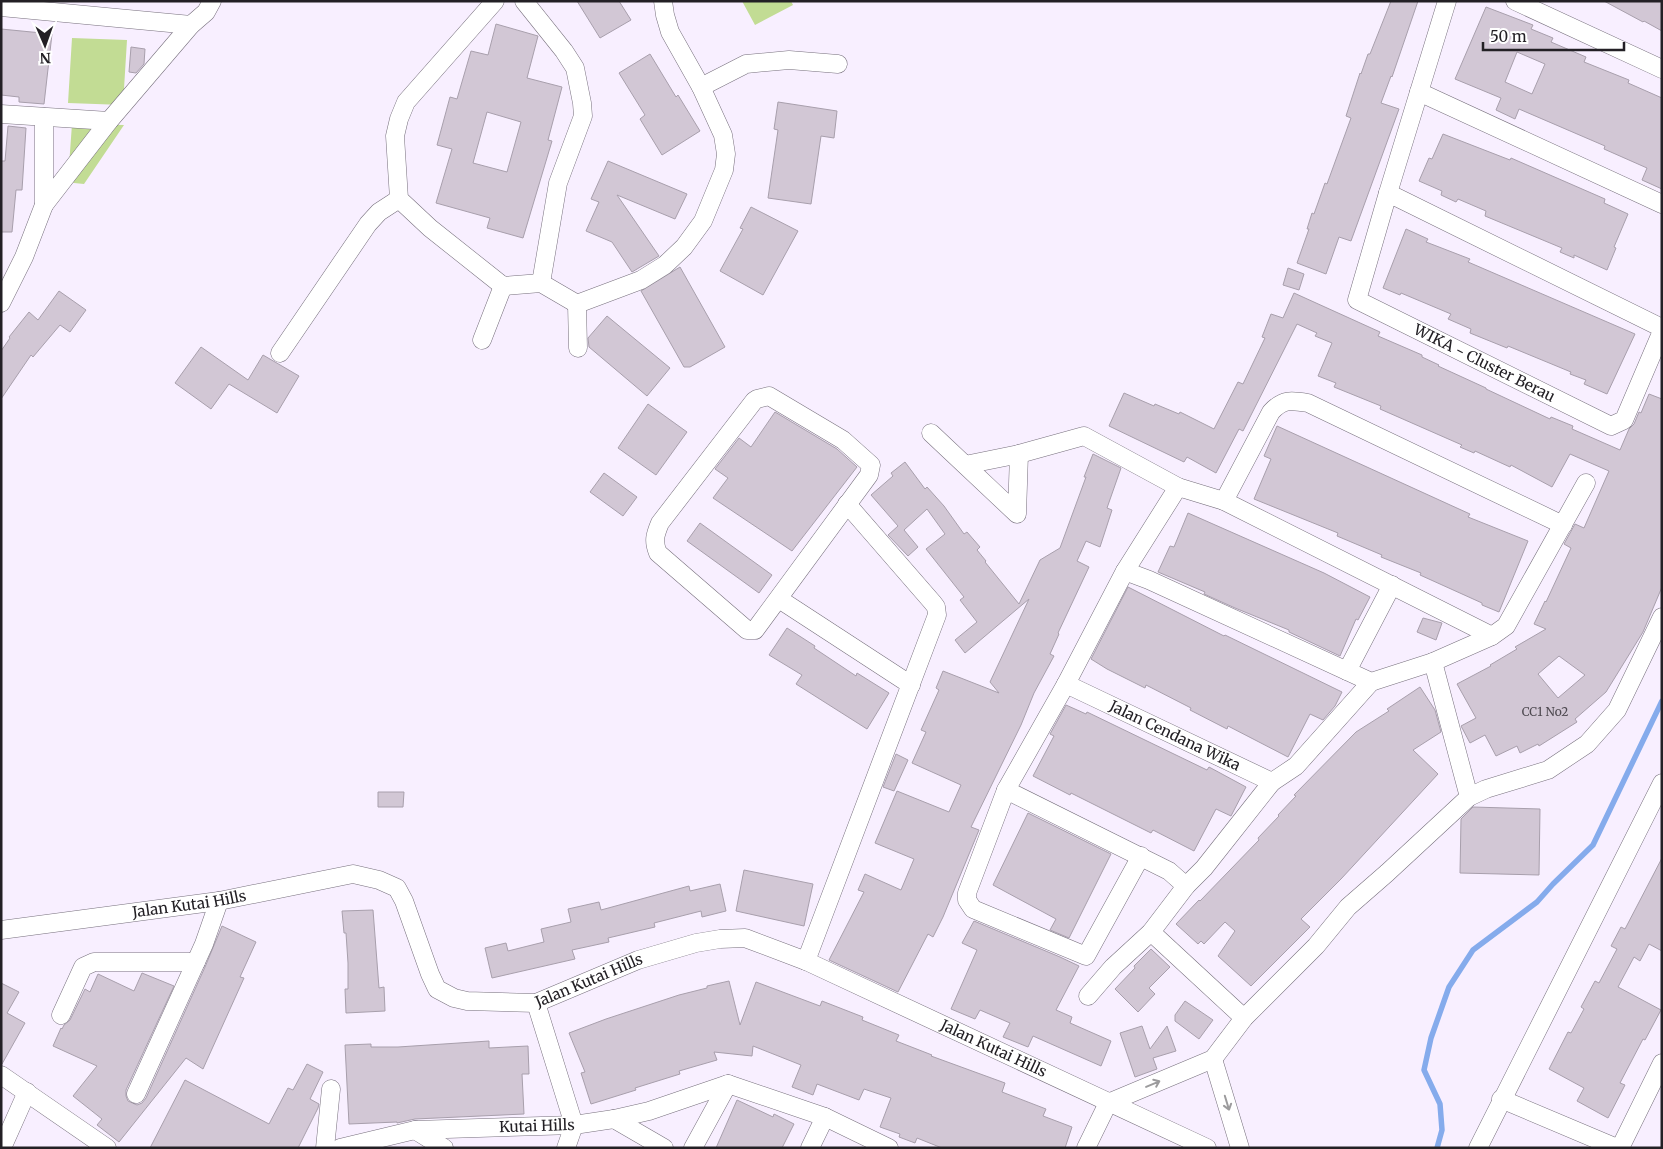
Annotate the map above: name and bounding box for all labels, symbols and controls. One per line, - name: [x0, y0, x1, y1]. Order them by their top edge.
- north arrow: [20, 20, 70, 70]
- scale bar: [1483, 20, 1624, 52]
- text: 50 m: [1490, 27, 1527, 46]
- text: N: [40, 49, 51, 67]
- street label: WIKA - Cluster Berau: [1410, 319, 1558, 406]
- street label: Jalan Cendana Wika: [1106, 696, 1244, 775]
- house number: CC1 No2: [1522, 704, 1568, 719]
- street label: Jalan Kutai Hills: [130, 886, 248, 922]
- street label: Jalan Kutai Hills: [531, 949, 645, 1012]
- street label: Jalan Kutai Hills: [937, 1015, 1050, 1081]
- one-way arrow: [1145, 1079, 1160, 1089]
- one-way arrow: [1222, 1095, 1232, 1111]
- street label: Kutai Hills: [499, 1115, 575, 1136]

